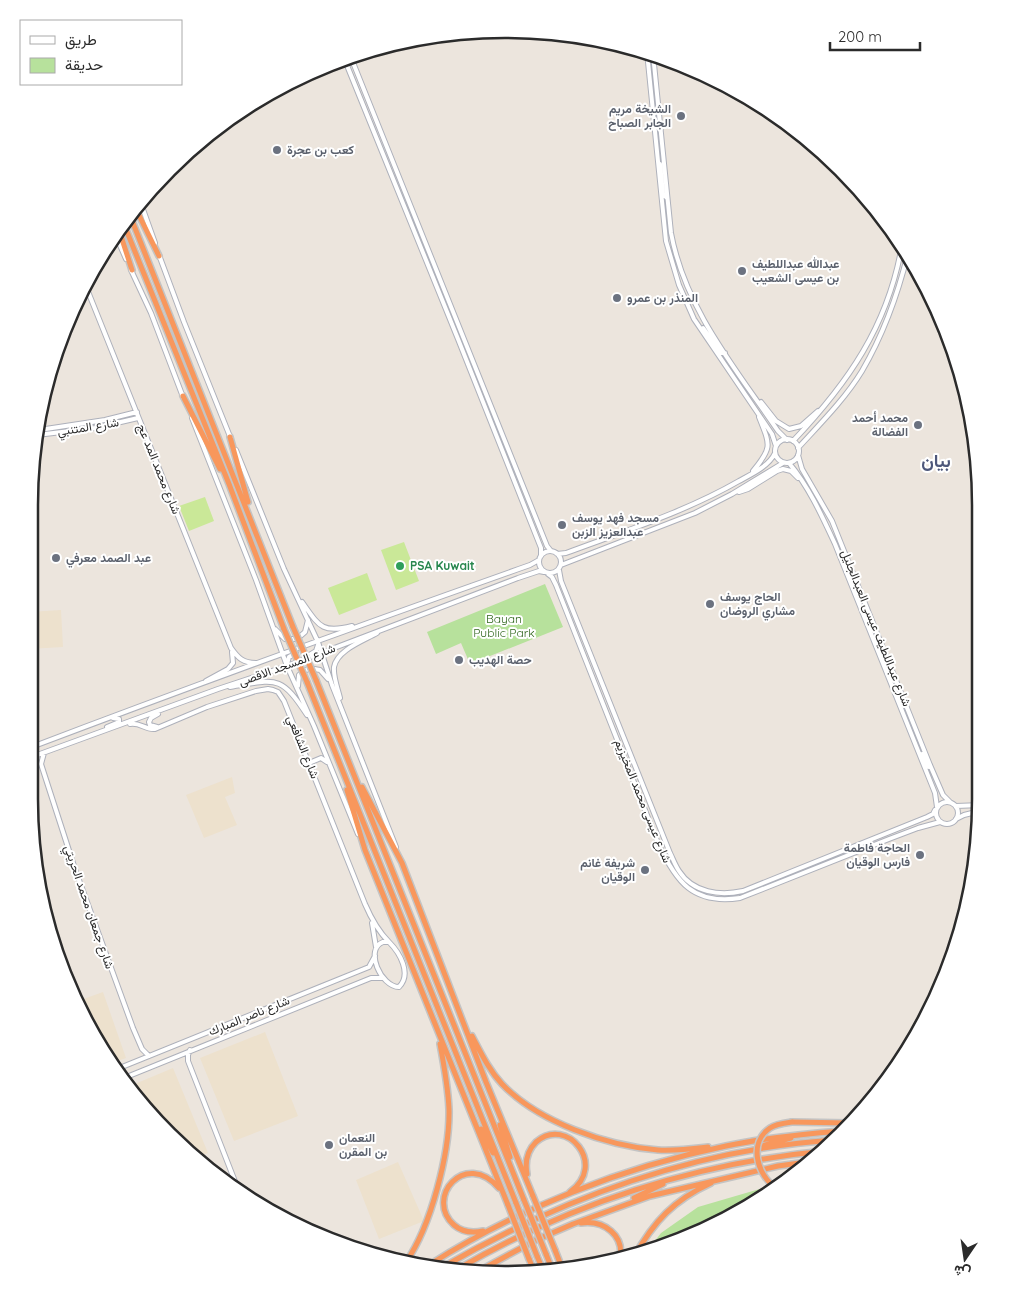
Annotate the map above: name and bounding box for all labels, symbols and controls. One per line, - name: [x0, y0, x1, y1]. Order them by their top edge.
- legend: [20, 20, 182, 85]
- scale bar: [830, 20, 920, 52]
- text: 200 m: [838, 27, 882, 46]
- text: طريق: [65, 30, 97, 50]
- text: حديقة: [65, 55, 103, 74]
- place label: الشيخة مريم الجابر الصباح: [608, 101, 671, 131]
- marker: الشيخة مريم الجابر الصباح: [675, 110, 687, 122]
- place label: كعب بن عجرة: [287, 142, 354, 158]
- marker: كعب بن عجرة: [271, 144, 283, 156]
- place label: عبدالله عبداللطيف بن عيسى الشعيب: [752, 256, 840, 285]
- marker: عبدالله عبداللطيف بن عيسى الشعيب: [736, 265, 748, 277]
- place label: المنذر بن عمرو: [627, 290, 698, 306]
- marker: المنذر بن عمرو: [611, 292, 623, 304]
- place label: محمد أحمد الفضالة: [852, 410, 908, 439]
- street label: شارع المتنبي: [56, 414, 120, 442]
- marker: محمد أحمد الفضالة: [912, 419, 924, 431]
- street label: شارع محمد المد عج: [133, 422, 184, 517]
- district label: بيان: [921, 449, 951, 472]
- place label: مسجد فهد يوسف عبدالعزيز الزبن: [572, 510, 659, 540]
- marker: مسجد فهد يوسف عبدالعزيز الزبن: [556, 519, 568, 531]
- street label: شارع عبداللطيف عيسى العبدالجليل: [836, 547, 915, 709]
- place label: عبد الصمد معرفي: [66, 550, 151, 568]
- marker: عبد الصمد معرفي: [50, 552, 62, 564]
- place label: PSA Kuwait: [410, 558, 475, 573]
- marker: PSA Kuwait: [394, 560, 406, 572]
- place label: الحاج يوسف مشاري الروضان: [720, 589, 795, 621]
- marker: الحاج يوسف مشاري الروضان: [704, 598, 716, 610]
- park label: Bayan Public Park: [473, 611, 535, 640]
- street label: شارع المسجد الاقصى: [236, 640, 338, 691]
- place label: حصة الهديب: [469, 652, 532, 668]
- marker: حصة الهديب: [453, 654, 465, 666]
- street label: شارع الشافعي: [281, 713, 323, 782]
- street label: شارع عيسى محمد المخيزيم: [610, 737, 675, 866]
- place label: الحاجة فاطمة فارس الوقيان: [844, 840, 910, 870]
- street label: شارع جمعان محمد الحريتي: [58, 843, 118, 972]
- marker: الحاجة فاطمة فارس الوقيان: [914, 849, 926, 861]
- place label: شريفة غانم الوقيان: [580, 855, 635, 885]
- marker: شريفة غانم الوقيان: [639, 864, 651, 876]
- street label: شارع ناصر المبارك: [206, 992, 292, 1040]
- place label: النعمان بن المقرن: [339, 1130, 387, 1160]
- marker: النعمان بن المقرن: [323, 1139, 335, 1151]
- north arrow: [940, 1234, 990, 1284]
- text: ش: [952, 1261, 972, 1282]

